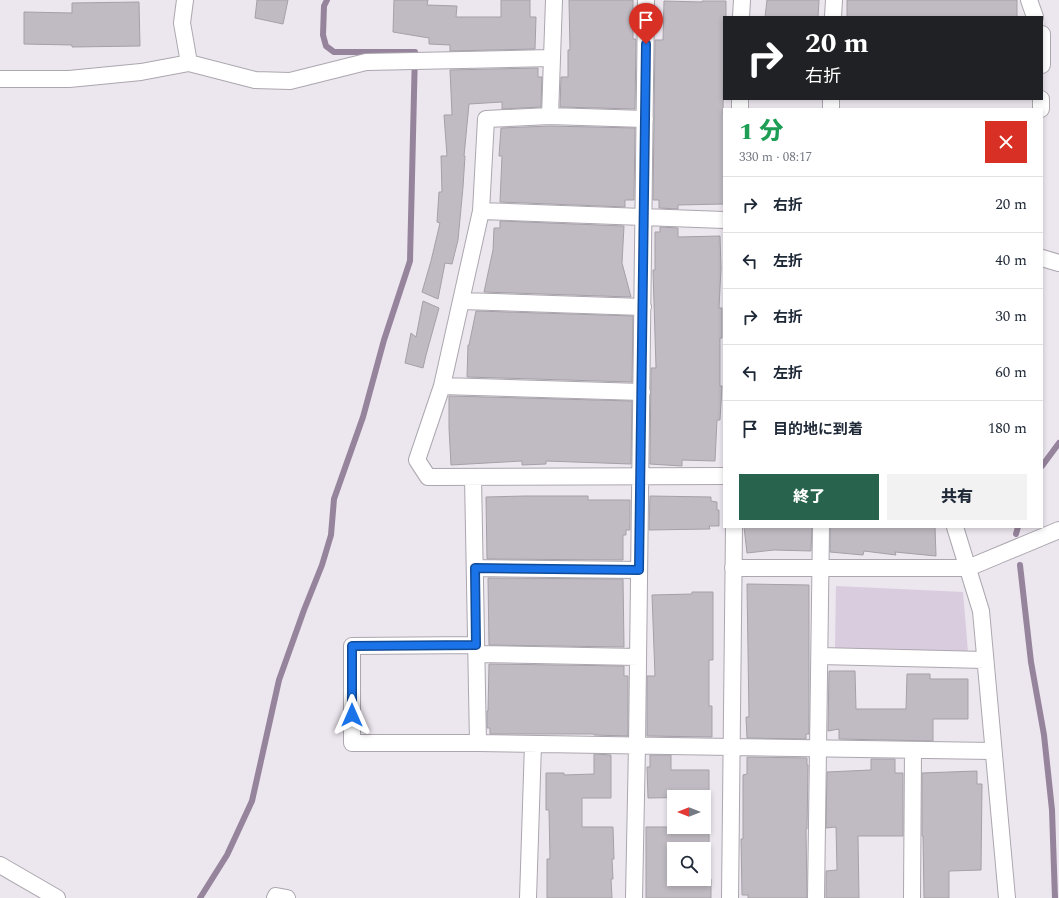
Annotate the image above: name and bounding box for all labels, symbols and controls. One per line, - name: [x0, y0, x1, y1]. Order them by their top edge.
- pin: [629, 3, 663, 44]
- icon: arrive: [635, 9, 657, 31]
- text: 20 m: [805, 22, 869, 65]
- icon: right: [739, 32, 791, 84]
- text: 右折: [805, 63, 841, 90]
- text: 1 分: [739, 114, 783, 150]
- button: close: [985, 121, 1027, 163]
- text: 330 m · 08:17: [739, 147, 812, 167]
- text: 20 m: [995, 193, 1027, 216]
- icon: right: [739, 194, 761, 216]
- text: 右折: [773, 194, 803, 217]
- text: 40 m: [995, 249, 1027, 272]
- icon: left: [739, 250, 761, 272]
- text: 左折: [773, 250, 803, 273]
- text: 30 m: [995, 305, 1027, 328]
- icon: right: [739, 306, 761, 328]
- text: 右折: [773, 306, 803, 329]
- text: 60 m: [995, 361, 1027, 384]
- icon: left: [739, 362, 761, 384]
- text: 左折: [773, 362, 803, 385]
- text: 180 m: [988, 417, 1027, 440]
- icon: arrive: [739, 418, 761, 440]
- text: 目的地に到着: [773, 418, 863, 441]
- button: 終了: [739, 474, 879, 520]
- button: 共有: [887, 474, 1027, 520]
- position arrow: [331, 694, 373, 736]
- north arrow: [667, 790, 711, 834]
- map controls: [667, 790, 711, 886]
- button: search: [667, 842, 711, 886]

